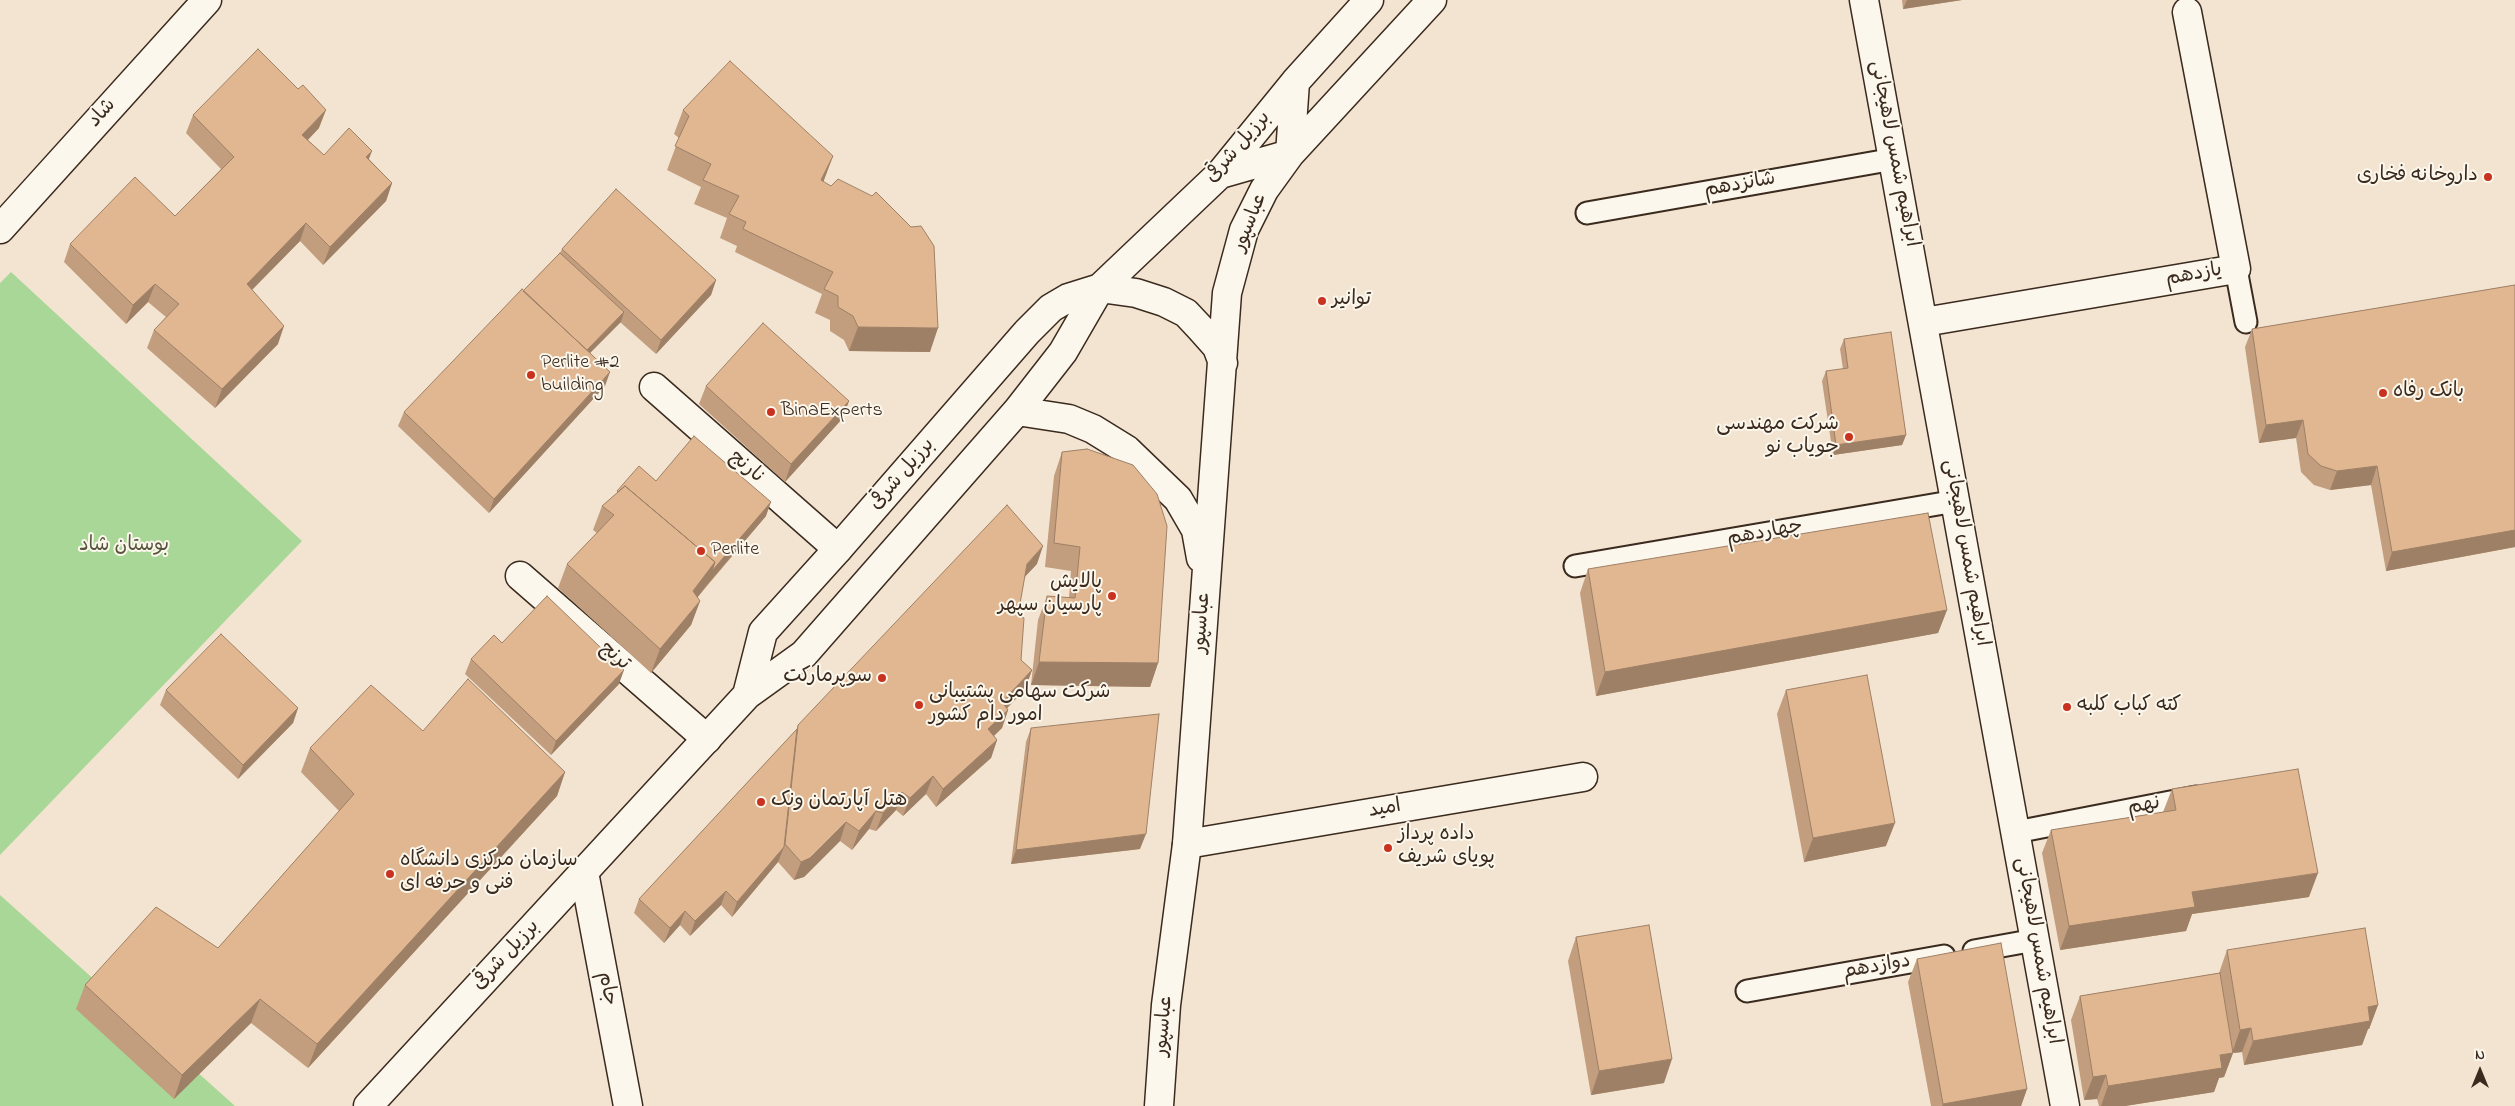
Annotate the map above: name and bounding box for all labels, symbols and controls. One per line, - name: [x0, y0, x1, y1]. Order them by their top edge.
- street label: ابراهیم شمس لاهیجانی: [1863, 59, 1923, 249]
- street label: شاد: [84, 95, 122, 133]
- street label: برزیل شرقی: [1201, 107, 1277, 189]
- place label: داروخانه فخاری: [2357, 165, 2478, 189]
- street label: شانزدهم: [1702, 168, 1778, 204]
- marker: داروخانه فخاری: [2482, 171, 2494, 183]
- street label: عباسپور: [1229, 190, 1273, 256]
- street label: یازدهم: [2164, 259, 2224, 293]
- place label: توانیر: [1332, 289, 1371, 313]
- marker: توانیر: [1316, 295, 1328, 307]
- place label: Perlite #2 building: [541, 352, 619, 399]
- marker: Perlite #2 building: [525, 369, 537, 381]
- place label: بانک رفاه: [2393, 381, 2464, 405]
- marker: بانک رفاه: [2377, 387, 2389, 399]
- place label: BinaExperts: [781, 400, 883, 424]
- marker: BinaExperts: [765, 406, 777, 418]
- place label: شرکت مهندسی جویاب نو: [1716, 414, 1839, 461]
- marker: شرکت مهندسی جویاب نو: [1843, 431, 1855, 443]
- street label: برزیل شرقی: [865, 434, 941, 516]
- street label: نارنج: [723, 446, 769, 490]
- street label: ابراهیم شمس لاهیجانی: [1937, 458, 1993, 648]
- street label: چهاردهم: [1725, 516, 1805, 552]
- park label: بوستان شاد: [79, 535, 169, 559]
- place label: Perlite: [711, 539, 759, 563]
- marker: Perlite: [695, 545, 707, 557]
- place label: پالایش پارسیان سپهر: [998, 572, 1102, 619]
- marker: پالایش پارسیان سپهر: [1106, 590, 1118, 602]
- street label: عباسپور: [1189, 592, 1217, 654]
- street label: ترنج: [594, 637, 634, 677]
- place label: سوپرمارکت: [783, 666, 872, 690]
- marker: سوپرمارکت: [876, 672, 888, 684]
- place label: شركت سهامى پشتيبانى امور دام كشور: [929, 682, 1111, 729]
- place label: کته کباب کلبه: [2077, 695, 2181, 719]
- marker: شركت سهامى پشتيبانى امور دام كشور: [913, 699, 925, 711]
- marker: کته کباب کلبه: [2061, 701, 2073, 713]
- place label: هتل آپارتمان ونک: [771, 790, 907, 814]
- street label: نهم: [2126, 792, 2162, 822]
- street label: امید: [1367, 795, 1403, 825]
- marker: هتل آپارتمان ونک: [755, 796, 767, 808]
- place label: داده پرداز پویای شریف: [1398, 824, 1495, 871]
- marker: داده پرداز پویای شریف: [1382, 842, 1394, 854]
- place label: سازمان مرکزی دانشگاه فنی و حرفه ای: [400, 850, 578, 897]
- street label: ابراهیم شمس لاهیجانی: [2009, 856, 2065, 1046]
- marker: سازمان مرکزی دانشگاه فنی و حرفه ای: [384, 868, 396, 880]
- street label: برزیل شرقی: [468, 916, 546, 996]
- street label: دوازدهم: [1841, 950, 1913, 986]
- street label: جام: [591, 970, 621, 1008]
- street label: عباسپور: [1150, 995, 1180, 1057]
- text: N: [2475, 1045, 2485, 1066]
- north arrow: [2455, 1046, 2505, 1096]

